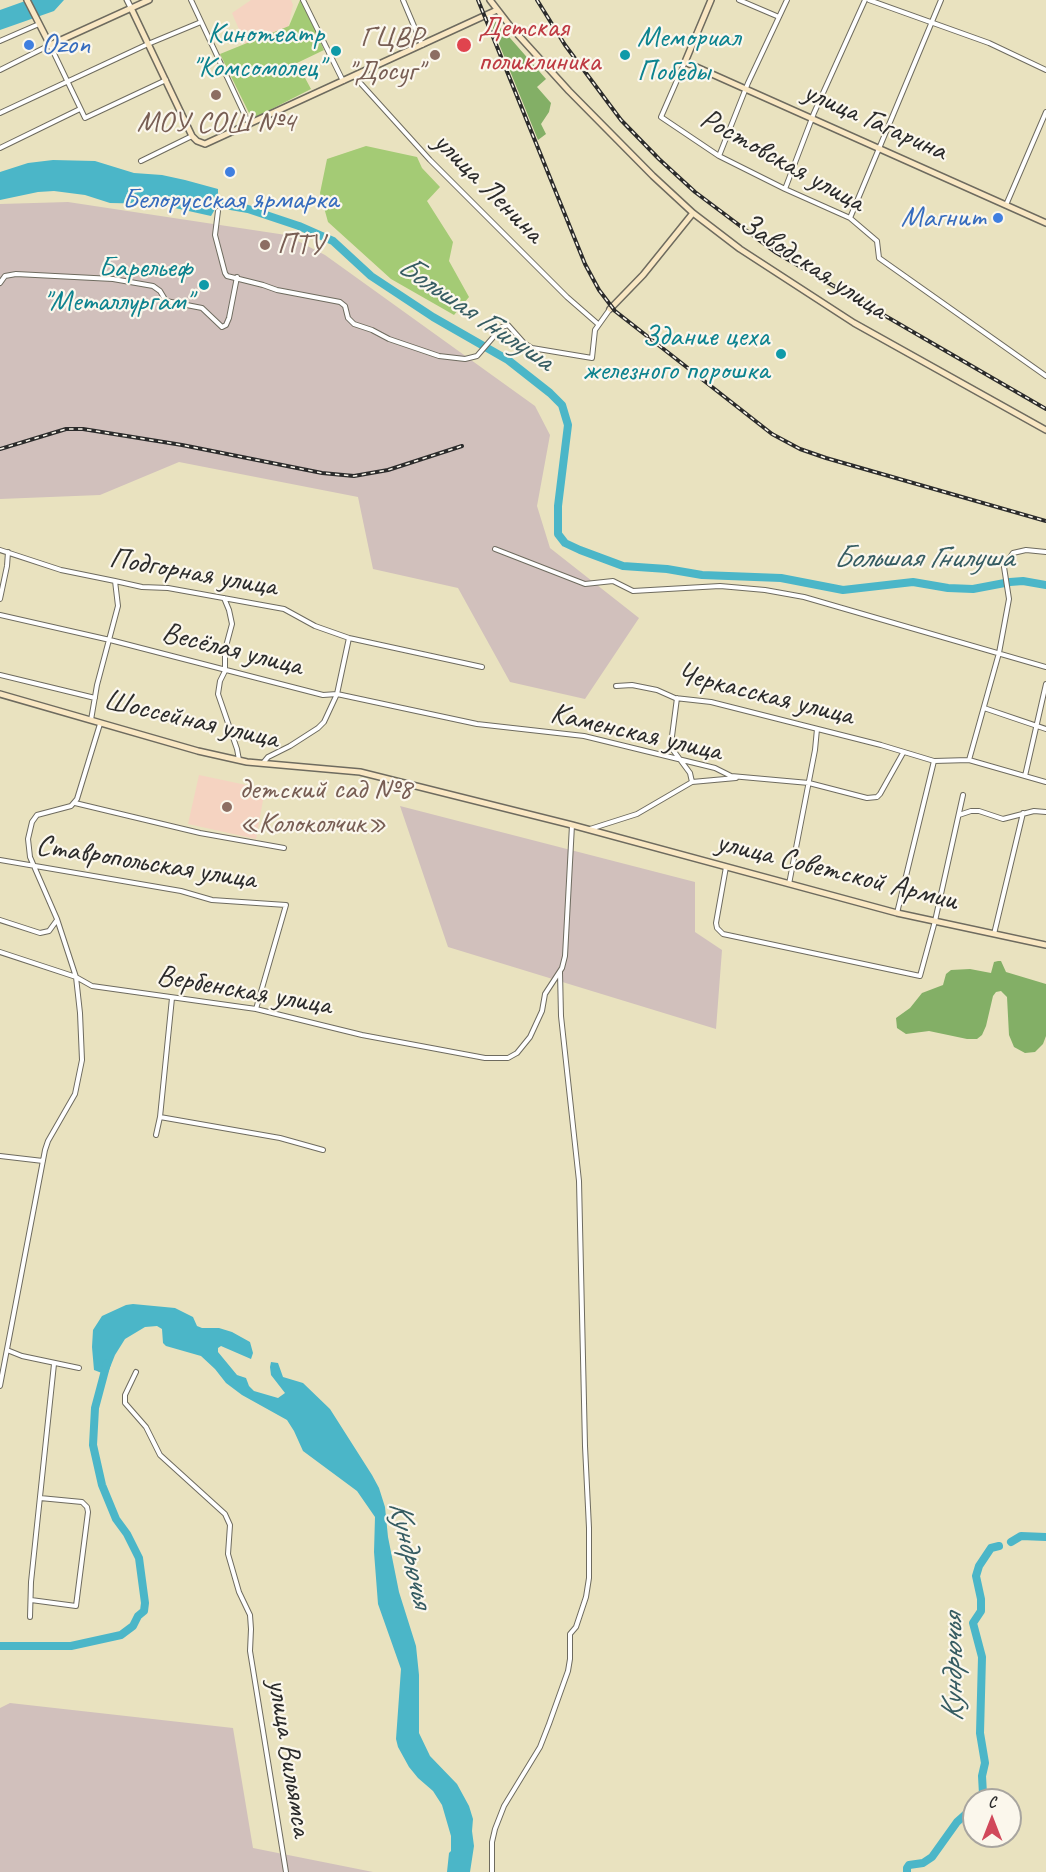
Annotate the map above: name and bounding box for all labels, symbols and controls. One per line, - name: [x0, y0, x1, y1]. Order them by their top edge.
- place label: Детская поликлиника: [478, 10, 600, 80]
- place label: Кинотеатр "Комсомолец": [192, 16, 324, 86]
- place label: ГЦВР "Досуг": [347, 20, 423, 90]
- place label: Мемориал Победы: [637, 20, 740, 90]
- place label: Ozon: [41, 27, 90, 63]
- marker: Детская поликлиника: [455, 36, 473, 54]
- marker: Ozon: [22, 38, 36, 52]
- marker: Кинотеатр "Комсомолец": [329, 44, 343, 58]
- marker: ГЦВР "Досуг": [428, 48, 442, 62]
- marker: Мемориал Победы: [618, 48, 632, 62]
- street label: улица Гагарина: [798, 74, 952, 170]
- marker: МОУ СОШ №4: [209, 88, 223, 102]
- street label: Ростовская улица: [694, 101, 870, 221]
- place label: МОУ СОШ №4: [137, 105, 295, 141]
- street label: улица Ленина: [425, 125, 551, 251]
- marker: Белорусская ярмарка: [223, 165, 237, 179]
- place label: Белорусская ярмарка: [122, 182, 338, 218]
- place label: Магнит: [901, 200, 986, 236]
- street label: Заводская улица: [732, 206, 894, 328]
- marker: Магнит: [991, 211, 1005, 225]
- place label: ПТУ: [277, 227, 324, 263]
- marker: ПТУ: [258, 238, 272, 252]
- water label: Большая Гнилуша: [390, 248, 560, 380]
- place label: Барельеф "Металлургам": [43, 250, 192, 320]
- marker: Барельеф "Металлургам": [197, 278, 211, 292]
- place label: Здание цеха железного порошка: [583, 319, 769, 389]
- marker: Здание цеха железного порошка: [774, 347, 788, 361]
- water label: Большая Гнилуша: [833, 540, 1013, 578]
- street label: Подгорная улица: [106, 541, 280, 605]
- street label: Весёлая улица: [158, 615, 306, 685]
- street label: Черкасская улица: [673, 656, 857, 734]
- street label: Шоссейная улица: [100, 682, 282, 758]
- street label: Каменская улица: [547, 696, 725, 770]
- place label: детский сад №8 «Колоколчик»: [239, 772, 412, 842]
- marker: детский сад №8 «Колоколчик»: [220, 800, 234, 814]
- street label: улица Советской Армии: [713, 825, 961, 919]
- street label: Ставропольская улица: [33, 828, 259, 898]
- street label: Вербенская улица: [154, 958, 334, 1024]
- water label: Кундрючья: [379, 1497, 441, 1611]
- water label: Кундрючья: [935, 1614, 973, 1722]
- street label: улица Вильямса: [259, 1677, 319, 1839]
- north arrow: [962, 1788, 1022, 1848]
- text: С: [988, 1792, 996, 1812]

